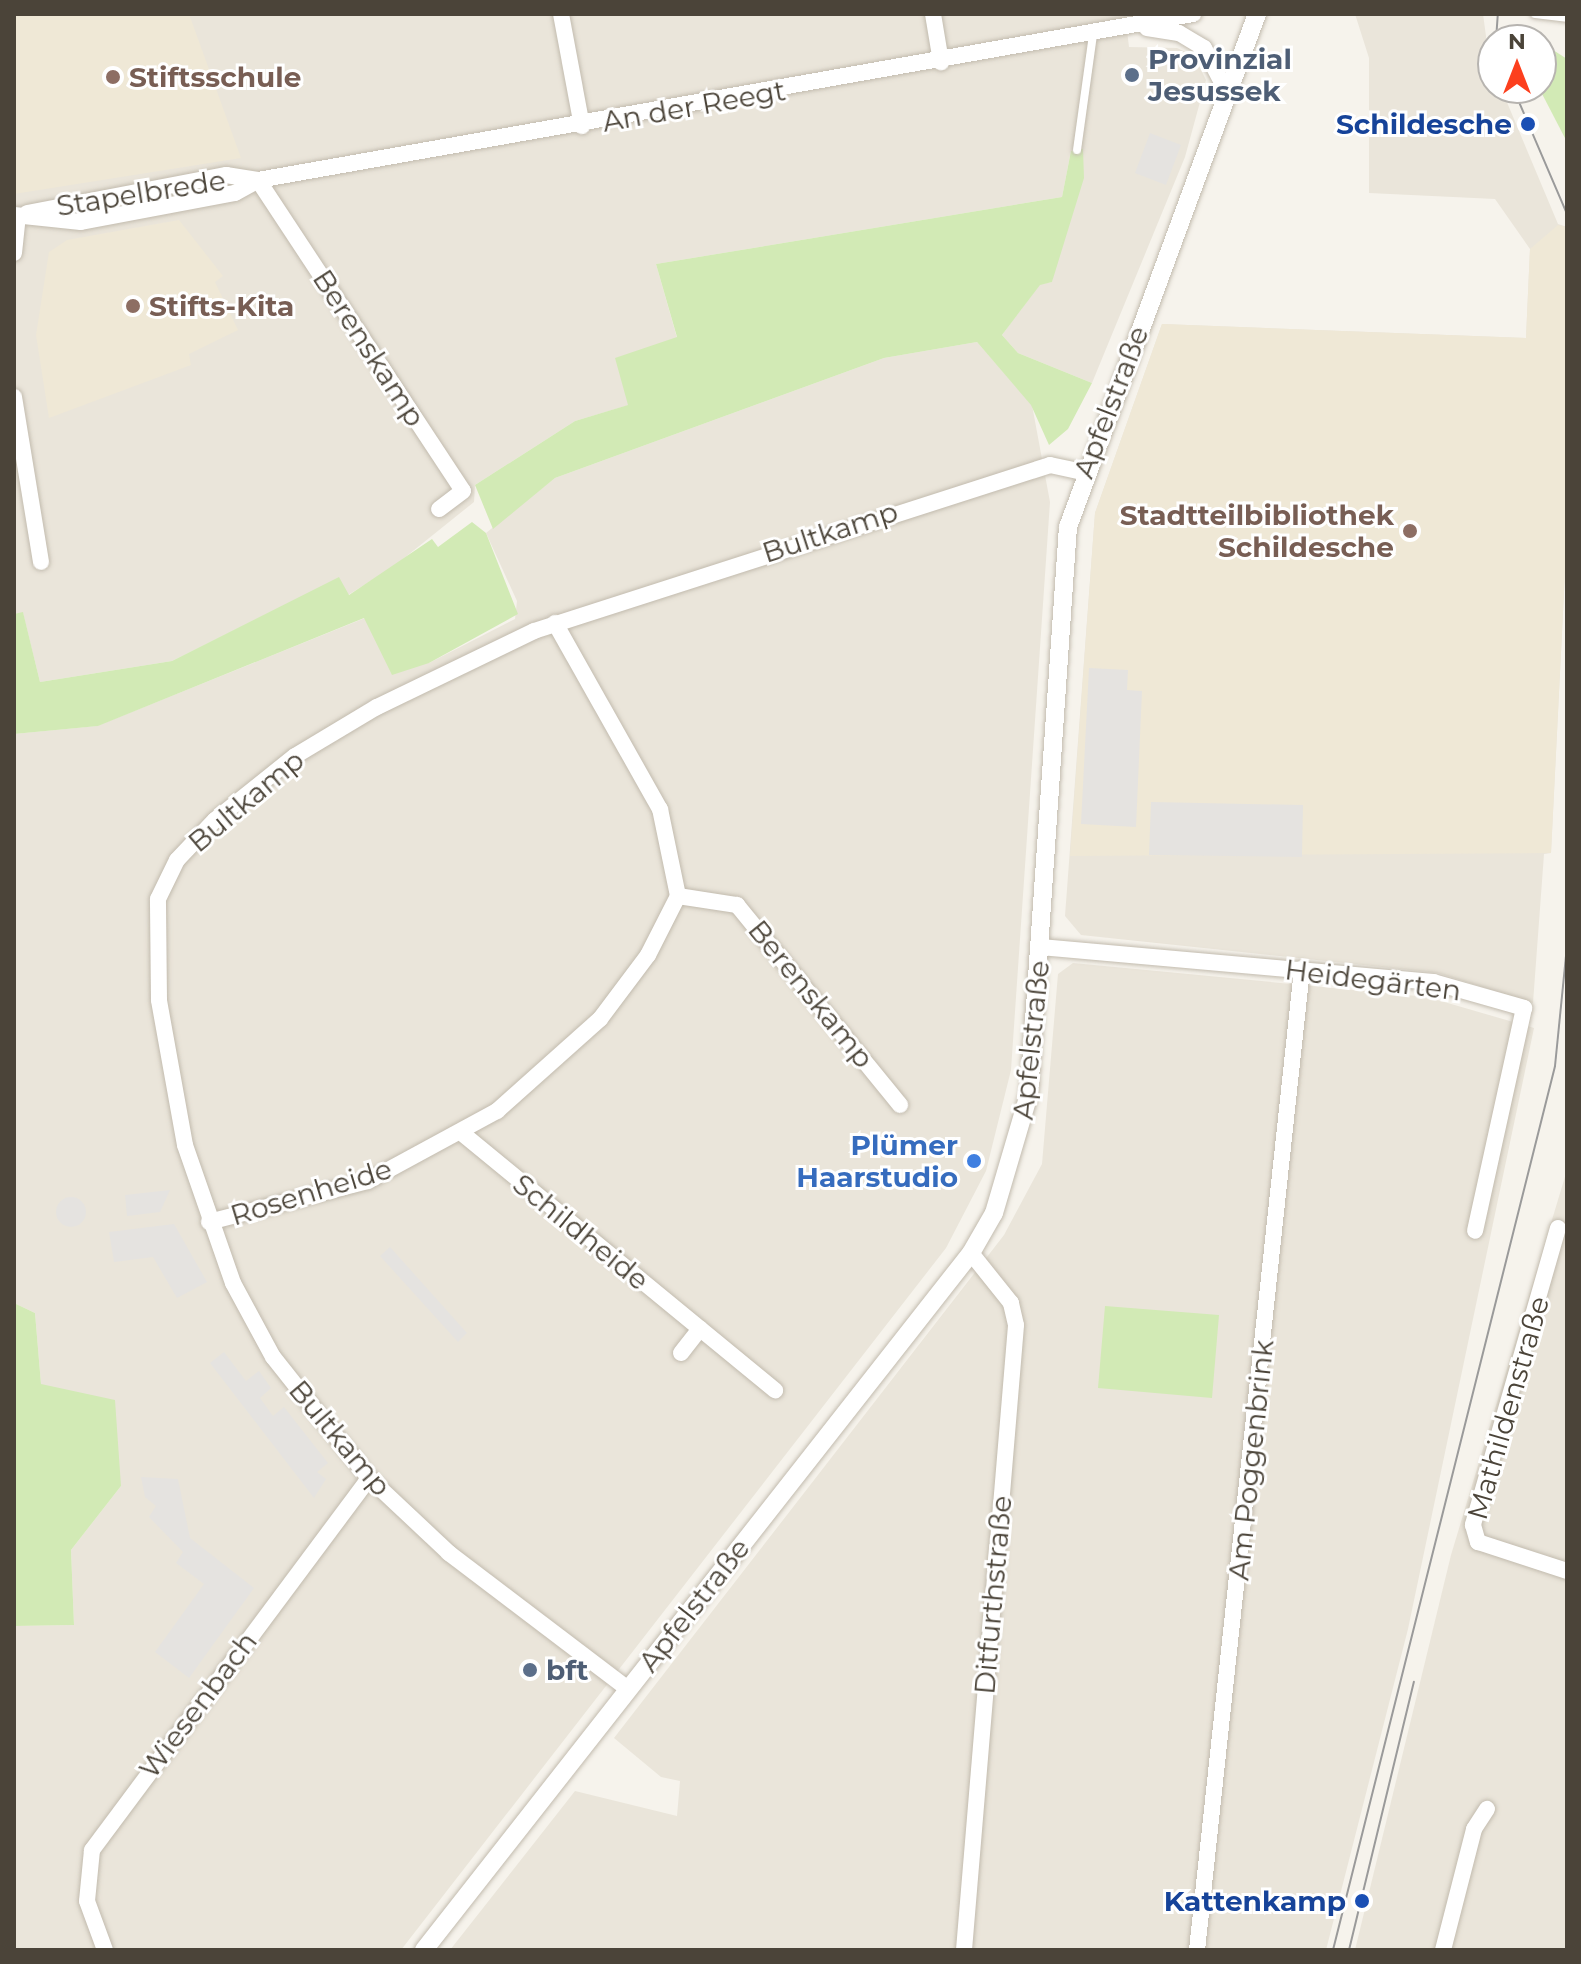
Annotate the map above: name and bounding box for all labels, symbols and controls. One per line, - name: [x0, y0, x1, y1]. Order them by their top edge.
- north arrow: [1477, 24, 1557, 104]
- text: N: [1508, 28, 1526, 55]
- place label: Provinzial Jesussek: [1148, 42, 1292, 108]
- place label: Stiftsschule: [129, 60, 301, 94]
- marker: Provinzial Jesussek: [1123, 66, 1141, 84]
- marker: Stiftsschule: [104, 68, 122, 86]
- street label: An der Reegt: [600, 73, 788, 139]
- place label: Schildesche: [1336, 107, 1512, 141]
- marker: Schildesche: [1519, 115, 1537, 133]
- street label: Stapelbrede: [54, 163, 228, 223]
- street label: Berenskamp: [306, 263, 432, 433]
- place label: Stifts-Kita: [149, 289, 294, 323]
- marker: Stifts-Kita: [124, 297, 142, 315]
- street label: Apfelstraße: [1067, 321, 1155, 483]
- street label: Bultkamp: [758, 494, 902, 570]
- place label: Stadtteilbibliothek Schildesche: [1120, 498, 1394, 564]
- marker: Stadtteilbibliothek Schildesche: [1401, 522, 1419, 540]
- street label: Bultkamp: [181, 743, 311, 859]
- street label: Berenskamp: [741, 913, 881, 1075]
- street label: Heidegärten: [1283, 953, 1463, 1007]
- street label: Apfelstraße: [1006, 959, 1056, 1121]
- place label: Plümer Haarstudio: [796, 1128, 958, 1194]
- street label: Rosenheide: [226, 1152, 396, 1232]
- marker: Plümer Haarstudio: [965, 1152, 983, 1170]
- street label: Schildheide: [506, 1167, 656, 1297]
- street label: Mathildenstraße: [1460, 1292, 1556, 1524]
- street label: Am Poggenbrink: [1222, 1338, 1280, 1582]
- street label: Bultkamp: [282, 1373, 398, 1503]
- street label: Ditfurthstraße: [968, 1494, 1018, 1696]
- street label: Apfelstraße: [632, 1532, 756, 1678]
- street label: Wiesenbach: [132, 1625, 264, 1785]
- place label: bft: [546, 1653, 588, 1687]
- marker: bft: [521, 1661, 539, 1679]
- place label: Kattenkamp: [1164, 1884, 1346, 1918]
- marker: Kattenkamp: [1353, 1892, 1371, 1910]

